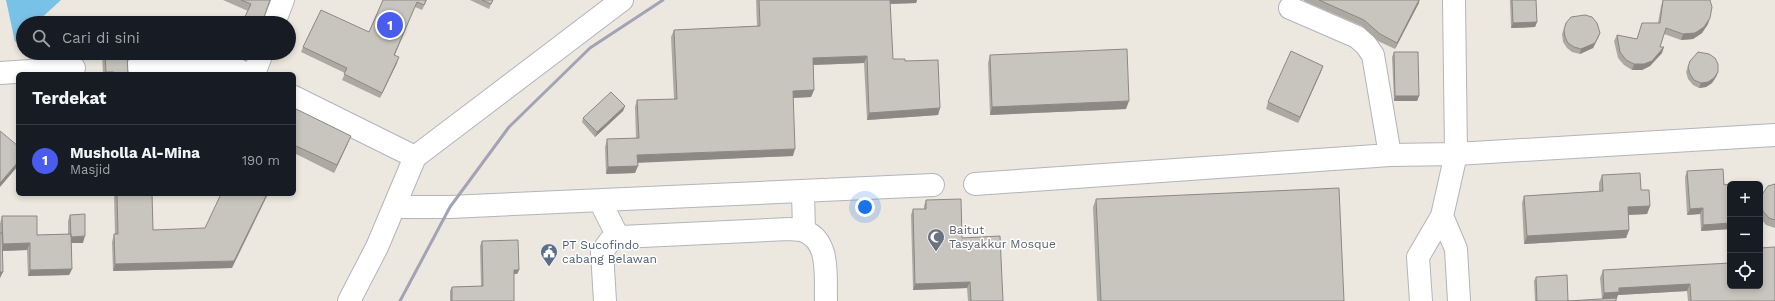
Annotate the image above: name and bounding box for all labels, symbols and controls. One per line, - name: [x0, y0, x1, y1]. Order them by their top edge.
- pin: 1: [377, 10, 403, 40]
- search box: [16, 16, 296, 60]
- icon: search: [30, 27, 52, 49]
- text: Cari di sini: [62, 29, 140, 47]
- text: Terdekat: [32, 88, 107, 108]
- text: Musholla Al-Mina: [70, 144, 200, 162]
- text: 1: [42, 153, 48, 168]
- text: 190 m: [242, 153, 280, 168]
- text: Masjid: [70, 162, 110, 177]
- map controls: [1727, 181, 1763, 289]
- button: +: [1727, 181, 1763, 217]
- your location: [855, 197, 875, 217]
- button: −: [1727, 217, 1763, 253]
- place label: Baitut Tasyakkur Mosque: [949, 223, 1056, 251]
- mosque icon: Baitut Tasyakkur Mosque: [926, 227, 946, 252]
- place label: PT Sucofindo cabang Belawan: [562, 238, 657, 266]
- public building icon: PT Sucofindo cabang Belawan: [539, 242, 559, 267]
- button: locate: [1727, 253, 1763, 289]

